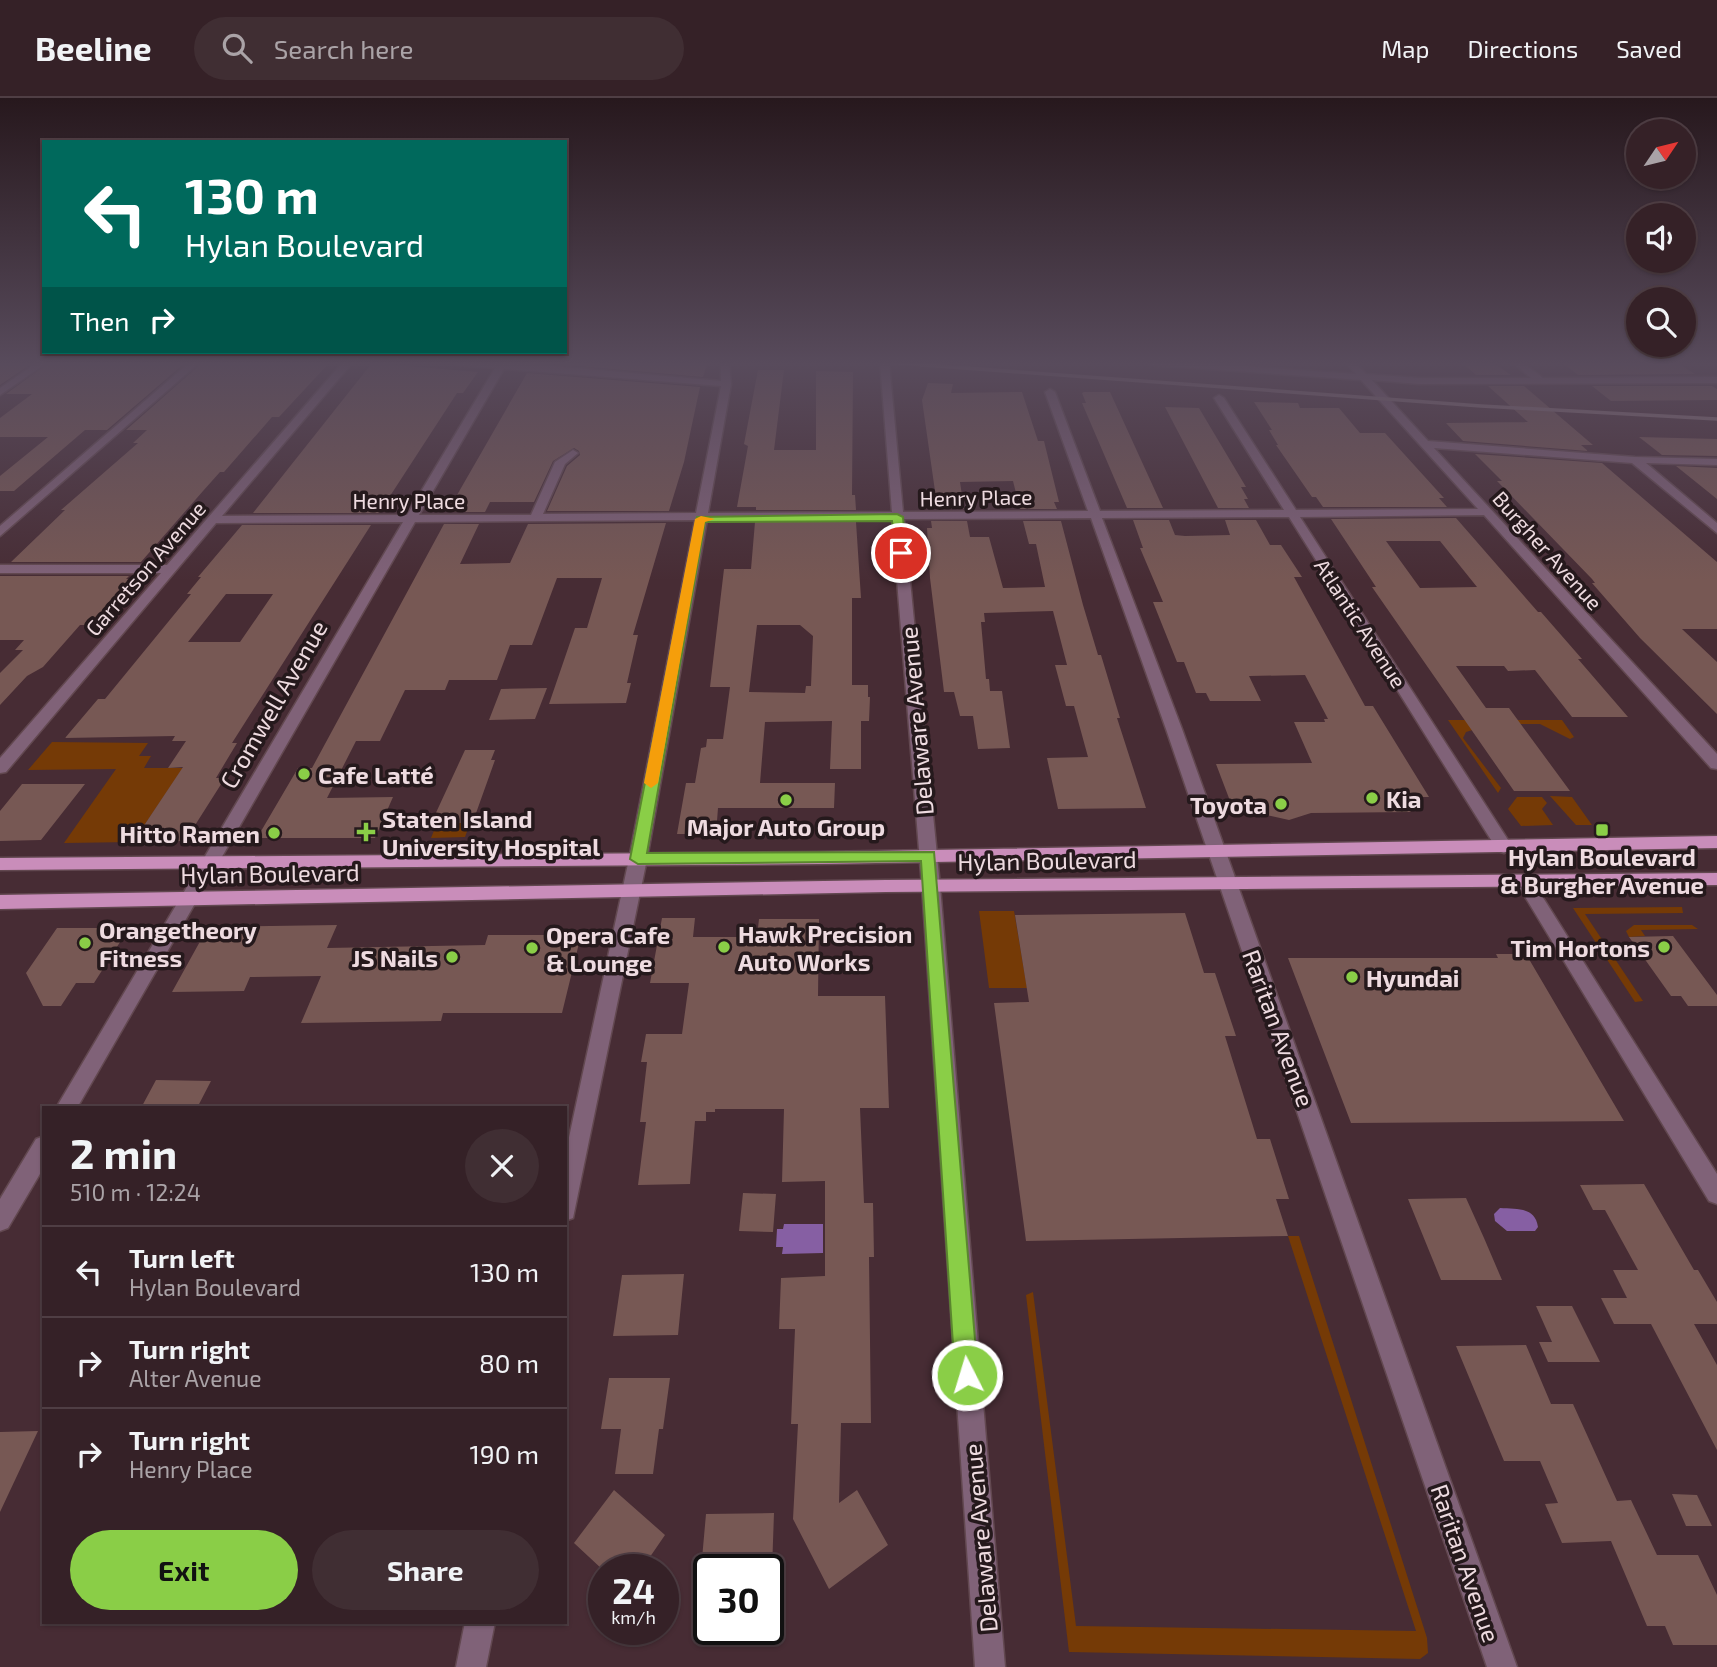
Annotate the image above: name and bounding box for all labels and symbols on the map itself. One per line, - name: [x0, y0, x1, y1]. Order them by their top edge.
- north arrow: [1626, 119, 1696, 189]
- street label: Henry Place: [919, 484, 1033, 510]
- street label: Burgher Avenue: [1488, 486, 1608, 614]
- street label: Henry Place: [353, 488, 465, 513]
- street label: Garretson Avenue: [80, 496, 210, 640]
- pin: [871, 523, 931, 583]
- street label: Atlantic Avenue: [1310, 554, 1412, 692]
- street label: Cromwell Avenue: [213, 615, 333, 793]
- street label: Delaware Avenue: [893, 625, 939, 817]
- place label: Cafe Latté: [318, 760, 434, 789]
- marker: Cafe Latté: [296, 766, 312, 782]
- place label: Kia: [1386, 784, 1422, 813]
- place label: Toyota: [1190, 790, 1267, 819]
- marker: Kia: [1364, 790, 1380, 806]
- marker: Major Auto Group: [778, 792, 794, 808]
- marker: Toyota: [1273, 796, 1289, 812]
- place label: Staten Island University Hospital: [382, 804, 600, 861]
- place label: Major Auto Group: [687, 812, 885, 841]
- place label: Hitto Ramen: [119, 819, 260, 848]
- marker: Staten Island University Hospital: [356, 822, 376, 842]
- marker: Hylan Boulevard & Burgher Avenue: [1594, 822, 1610, 838]
- marker: Hitto Ramen: [266, 825, 282, 841]
- place label: Hylan Boulevard & Burgher Avenue: [1500, 842, 1704, 899]
- street label: Hylan Boulevard: [957, 844, 1137, 876]
- street label: Hylan Boulevard: [180, 857, 360, 889]
- place label: Orangetheory Fitness: [99, 915, 257, 972]
- place label: Hawk Precision Auto Works: [738, 919, 912, 976]
- place label: Opera Cafe & Lounge: [546, 920, 670, 977]
- place label: Tim Hortons: [1510, 933, 1650, 962]
- marker: Orangetheory Fitness: [77, 935, 93, 951]
- marker: Hawk Precision Auto Works: [716, 939, 732, 955]
- marker: Tim Hortons: [1656, 939, 1672, 955]
- marker: Opera Cafe & Lounge: [524, 940, 540, 956]
- place label: JS Nails: [352, 943, 438, 972]
- street label: Raritan Avenue: [1237, 945, 1321, 1111]
- marker: JS Nails: [444, 949, 460, 965]
- place label: Hyundai: [1366, 963, 1459, 992]
- marker: Hyundai: [1344, 969, 1360, 985]
- position arrow: [930, 1338, 1004, 1412]
- street label: Delaware Avenue: [957, 1442, 1003, 1634]
- street label: Raritan Avenue: [1425, 1480, 1507, 1646]
- speed limit sign: 30: [693, 1554, 784, 1645]

